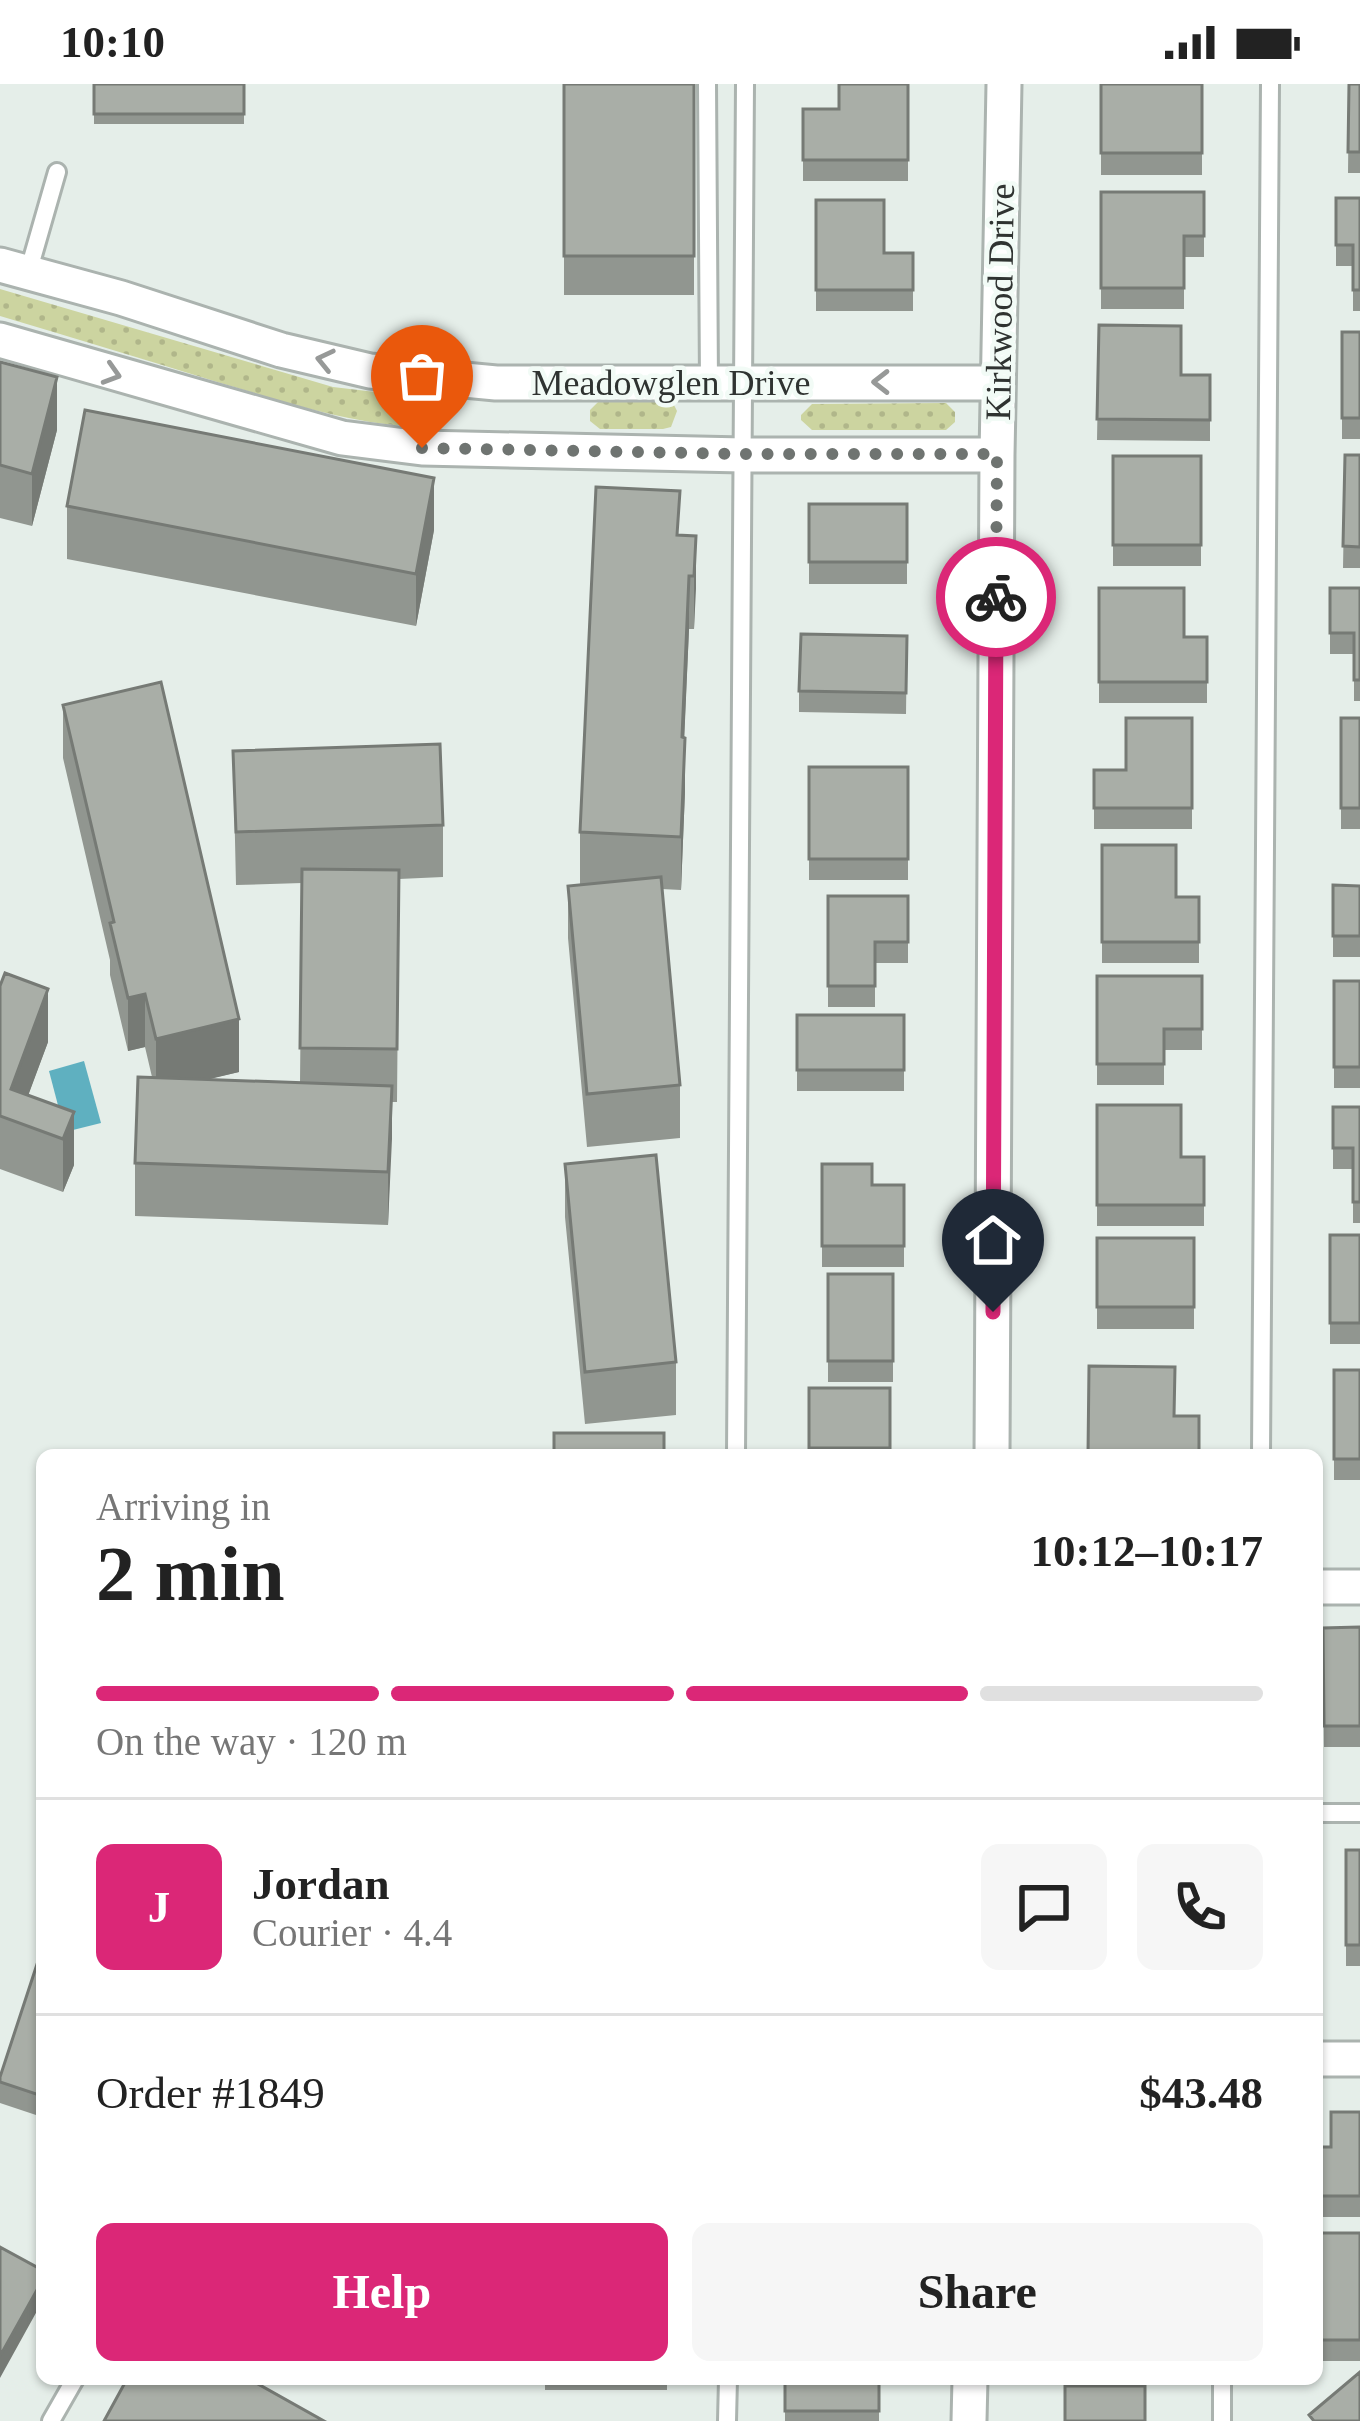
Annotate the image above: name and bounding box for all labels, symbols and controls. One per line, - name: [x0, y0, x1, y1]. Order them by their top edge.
- text: 10:10: [60, 17, 165, 67]
- street label: Kirkwood Drive: [978, 183, 1022, 421]
- pin: [371, 325, 473, 448]
- icon: bag: [389, 343, 455, 409]
- one-way arrow: [316, 349, 336, 374]
- one-way arrow: [101, 360, 122, 385]
- street label: Meadowglen Drive: [532, 363, 810, 403]
- one-way arrow: [871, 370, 890, 396]
- courier: [936, 537, 1056, 657]
- icon: bike: [963, 564, 1029, 630]
- pin: [942, 1189, 1044, 1312]
- icon: home: [960, 1207, 1026, 1273]
- text: Arriving in: [96, 1485, 270, 1528]
- text: 10:12–10:17: [1031, 1526, 1263, 1576]
- text: 2 min: [96, 1530, 285, 1617]
- text: On the way · 120 m: [96, 1720, 407, 1763]
- button: chat: [981, 1844, 1107, 1970]
- button: phone: [1137, 1844, 1263, 1970]
- text: Jordan: [252, 1859, 390, 1909]
- text: J: [148, 1882, 170, 1932]
- text: Courier · 4.4: [252, 1911, 452, 1954]
- text: Order #1849: [96, 2068, 325, 2118]
- text: $43.48: [1139, 2068, 1263, 2118]
- button: Help: [96, 2223, 668, 2361]
- button: Share: [692, 2223, 1263, 2361]

